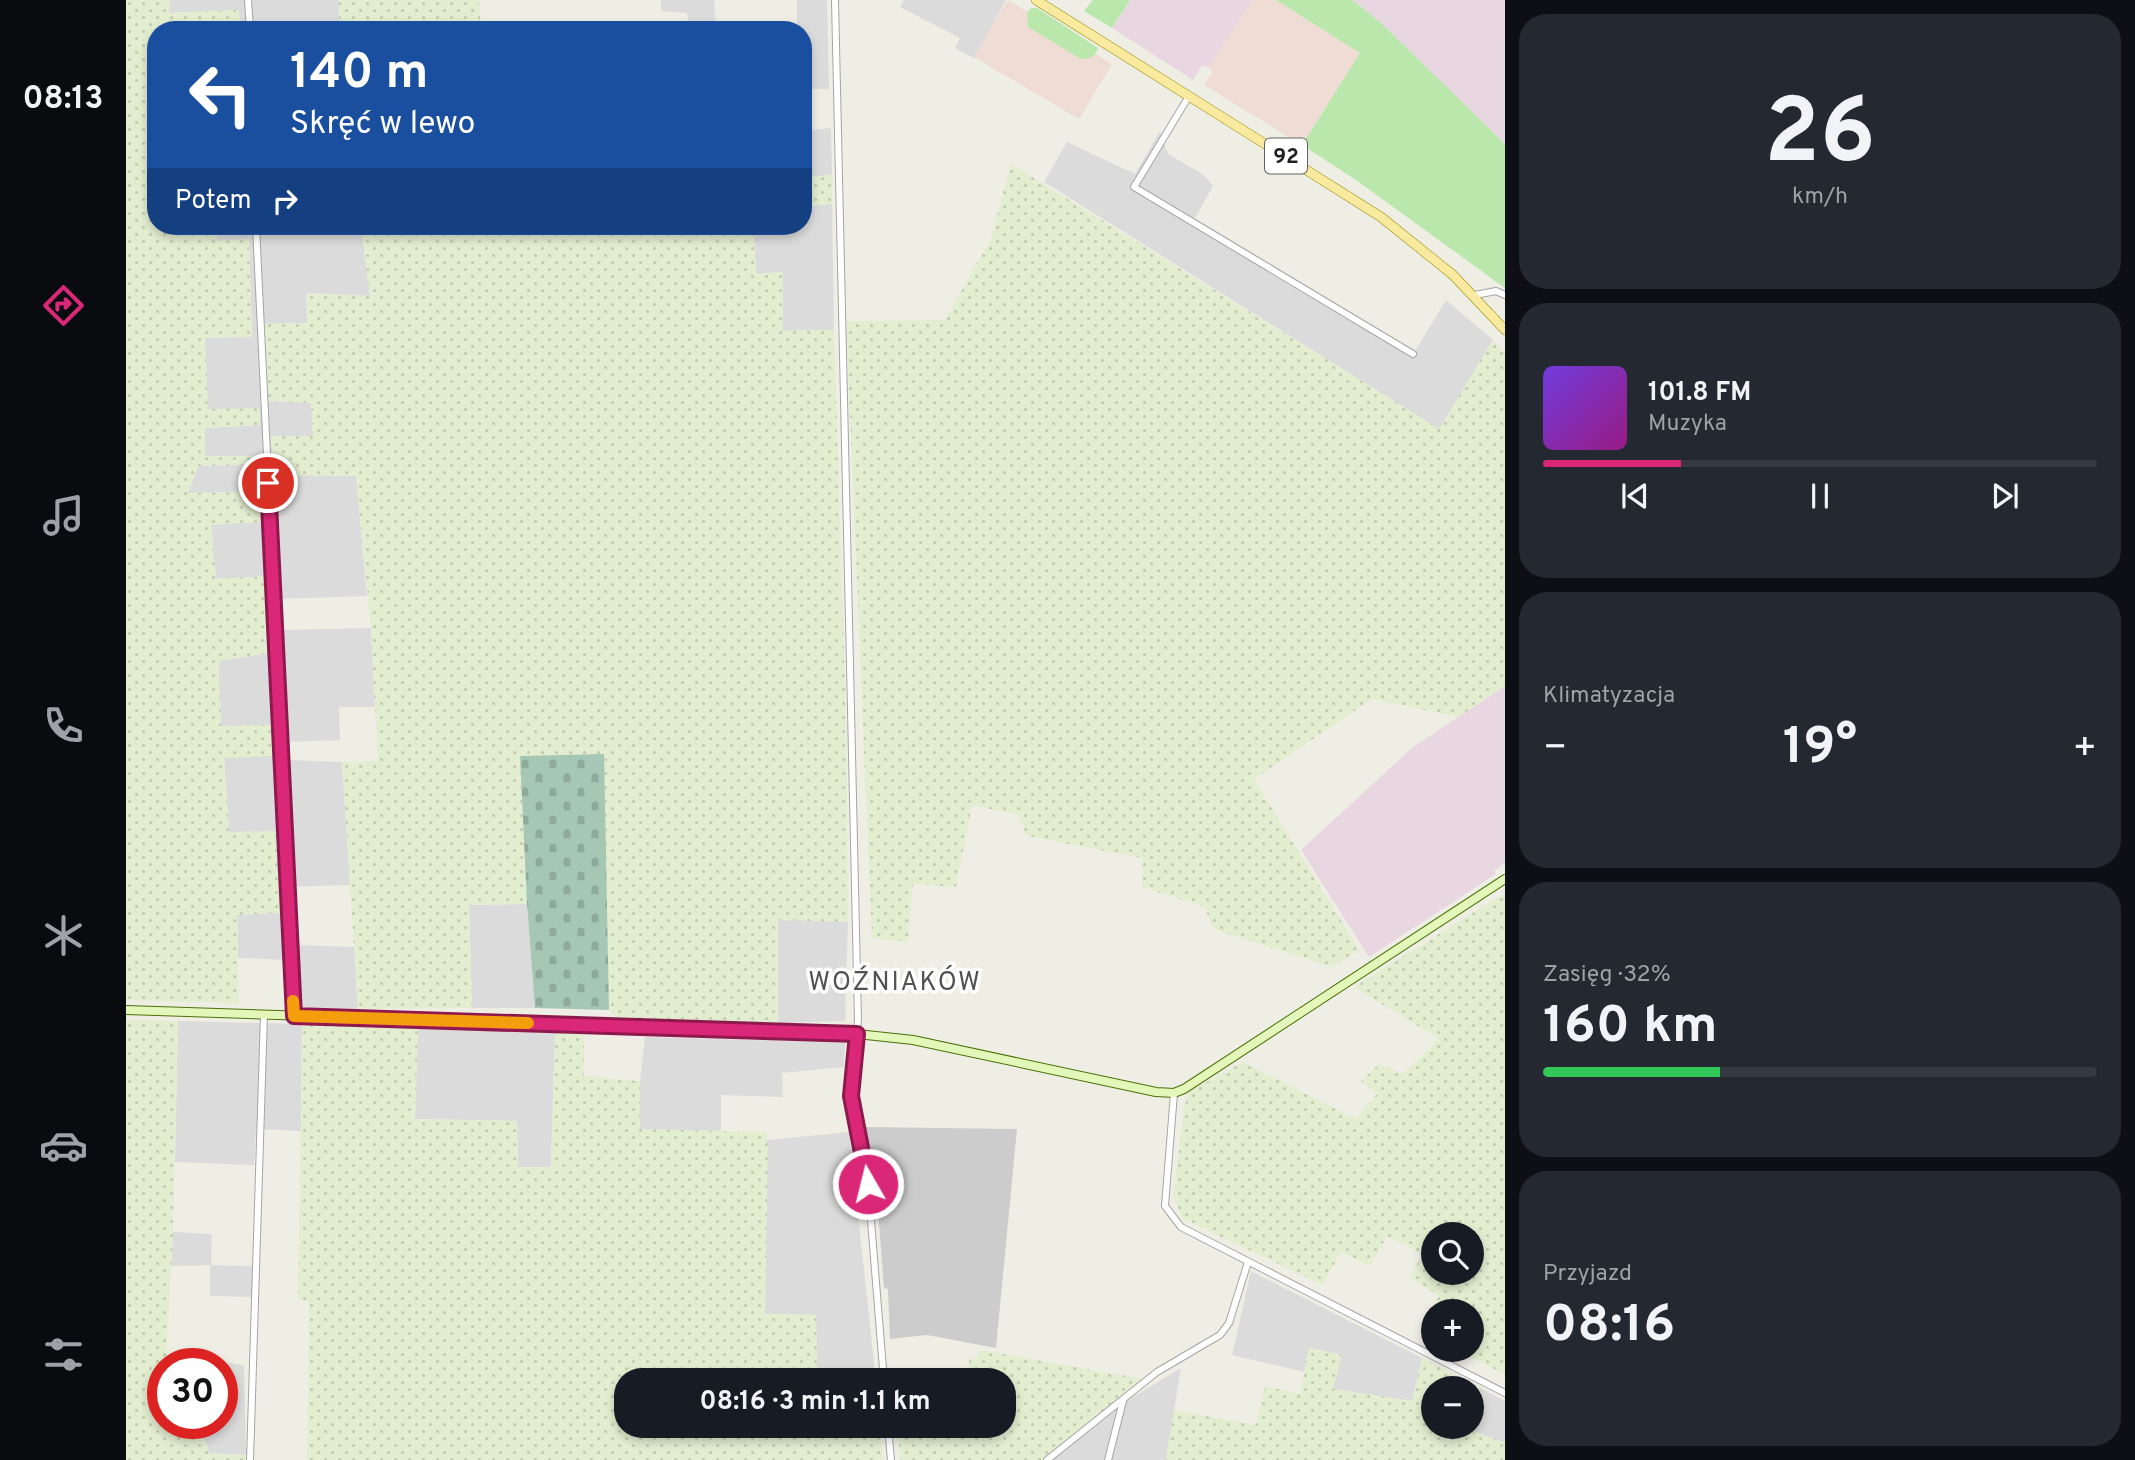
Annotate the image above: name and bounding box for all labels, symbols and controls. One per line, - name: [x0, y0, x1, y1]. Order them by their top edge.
- text: 140 m: [290, 44, 429, 106]
- icon: left: [175, 49, 266, 140]
- text: 08:13: [23, 80, 103, 120]
- text: 26: [1764, 80, 1876, 195]
- text: Skręć w lewo: [290, 105, 475, 145]
- road number: 92: [1265, 138, 1307, 174]
- icon: right: [266, 182, 304, 220]
- text: km/h: [1792, 183, 1848, 212]
- text: Potem: [175, 185, 252, 218]
- icon: directions: [39, 281, 88, 330]
- text: 101.8 FM: [1648, 377, 1751, 410]
- text: Muzyka: [1648, 410, 1727, 439]
- pin: [238, 453, 298, 513]
- icon: arrive: [249, 464, 287, 502]
- icon: previous: [1616, 477, 1654, 515]
- icon: pause: [1801, 477, 1839, 515]
- icon: next: [1986, 477, 2024, 515]
- icon: music: [39, 491, 88, 540]
- text: Klimatyzacja: [1543, 682, 1675, 711]
- icon: phone: [39, 701, 88, 750]
- text: 19°: [1783, 716, 1857, 782]
- text: −: [1543, 725, 1568, 774]
- text: +: [2072, 725, 2097, 774]
- icon: climate: [39, 911, 88, 960]
- text: Zasięg · 32%: [1543, 961, 1671, 990]
- district label: WOŹNIAKÓW: [808, 965, 982, 1000]
- text: 160 km: [1543, 995, 1718, 1061]
- icon: car: [39, 1121, 88, 1170]
- position arrow: [831, 1147, 905, 1221]
- map controls: [1421, 1222, 1484, 1439]
- button: search: [1421, 1222, 1484, 1285]
- text: Przyjazd: [1543, 1260, 1632, 1289]
- text: 08:16: [1543, 1294, 1675, 1360]
- button: +: [1421, 1299, 1484, 1362]
- icon: filters: [39, 1330, 88, 1379]
- speed limit sign: 30: [147, 1348, 238, 1439]
- button: −: [1421, 1376, 1484, 1439]
- text: 08:16 · 3 min · 1.1 km: [700, 1386, 930, 1419]

